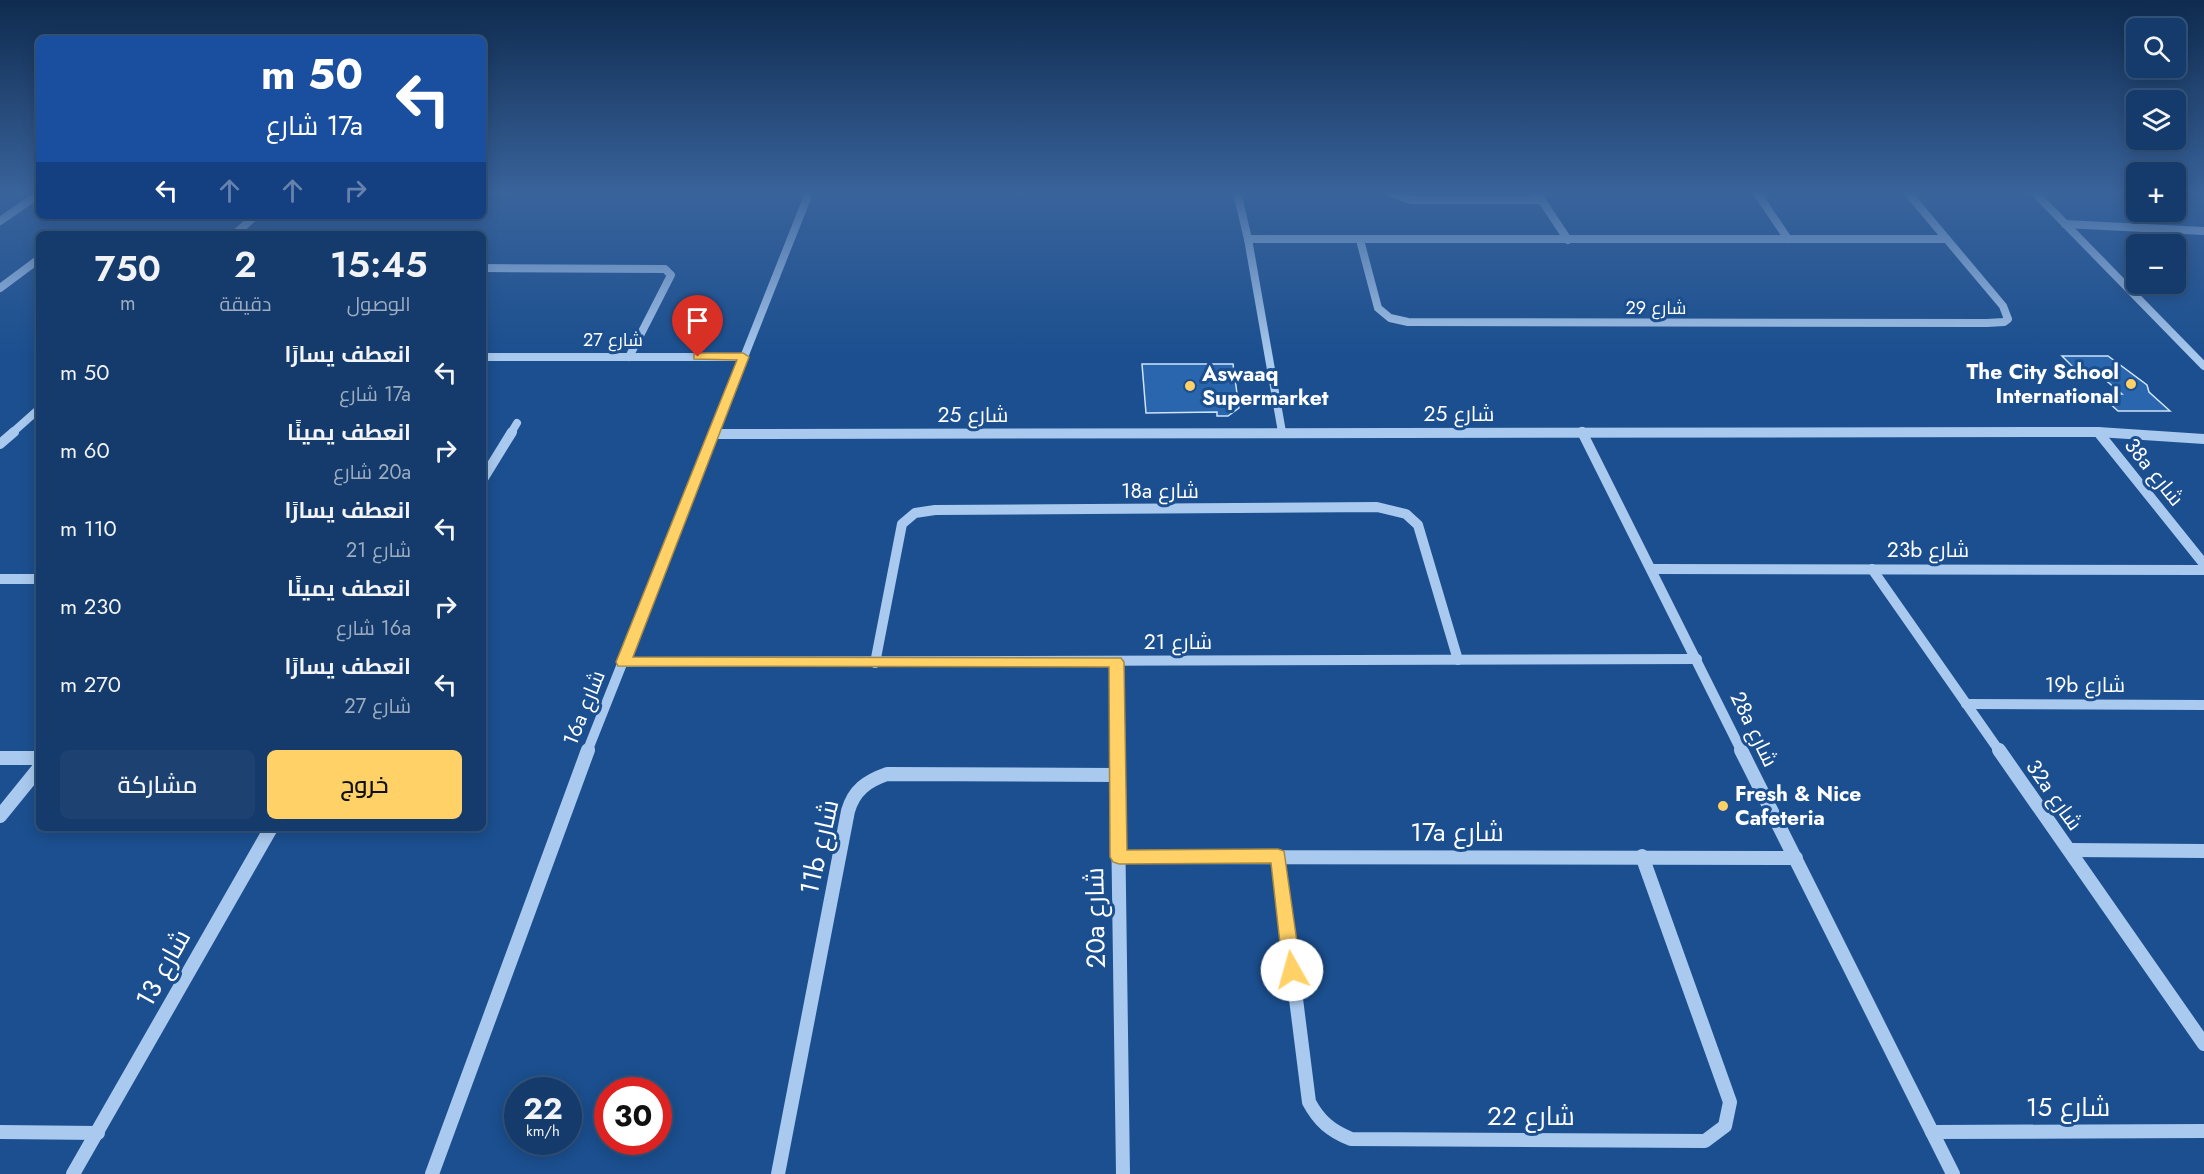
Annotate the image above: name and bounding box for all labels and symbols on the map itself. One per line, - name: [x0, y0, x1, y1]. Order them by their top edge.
- pin: [672, 295, 723, 357]
- street label: شارع 29: [1626, 295, 1686, 321]
- street label: شارع 27: [583, 327, 643, 353]
- place label: The City School International: [1967, 357, 2119, 411]
- place label: Aswaaq Supermarket: [1201, 359, 1329, 413]
- marker: The City School International: [2124, 377, 2138, 391]
- marker: Aswaaq Supermarket: [1183, 379, 1197, 393]
- street label: شارع 25: [1424, 399, 1494, 429]
- street label: شارع 25: [938, 400, 1008, 430]
- street label: 38a شارع: [2117, 431, 2191, 513]
- street label: 18a شارع: [1121, 476, 1199, 506]
- street label: 23b شارع: [1887, 535, 1969, 565]
- street label: شارع 21: [1144, 627, 1212, 657]
- street label: 16a شارع: [555, 666, 613, 750]
- street label: 19b شارع: [2045, 670, 2125, 700]
- street label: 28a شارع: [1723, 686, 1785, 772]
- street label: 32a شارع: [2019, 753, 2089, 837]
- place label: Fresh & Nice Cafeteria: [1735, 779, 1861, 833]
- street label: 11b شارع: [790, 796, 848, 898]
- marker: Fresh & Nice Cafeteria: [1716, 799, 1730, 813]
- street label: 17a شارع: [1410, 813, 1504, 851]
- street label: 20a شارع: [1075, 867, 1115, 969]
- street label: شارع 13: [126, 922, 200, 1014]
- position arrow: [1260, 938, 1324, 1002]
- speed limit sign: 30: [594, 1077, 672, 1155]
- street label: شارع 15: [2026, 1088, 2110, 1126]
- street label: شارع 22: [1487, 1097, 1575, 1135]

